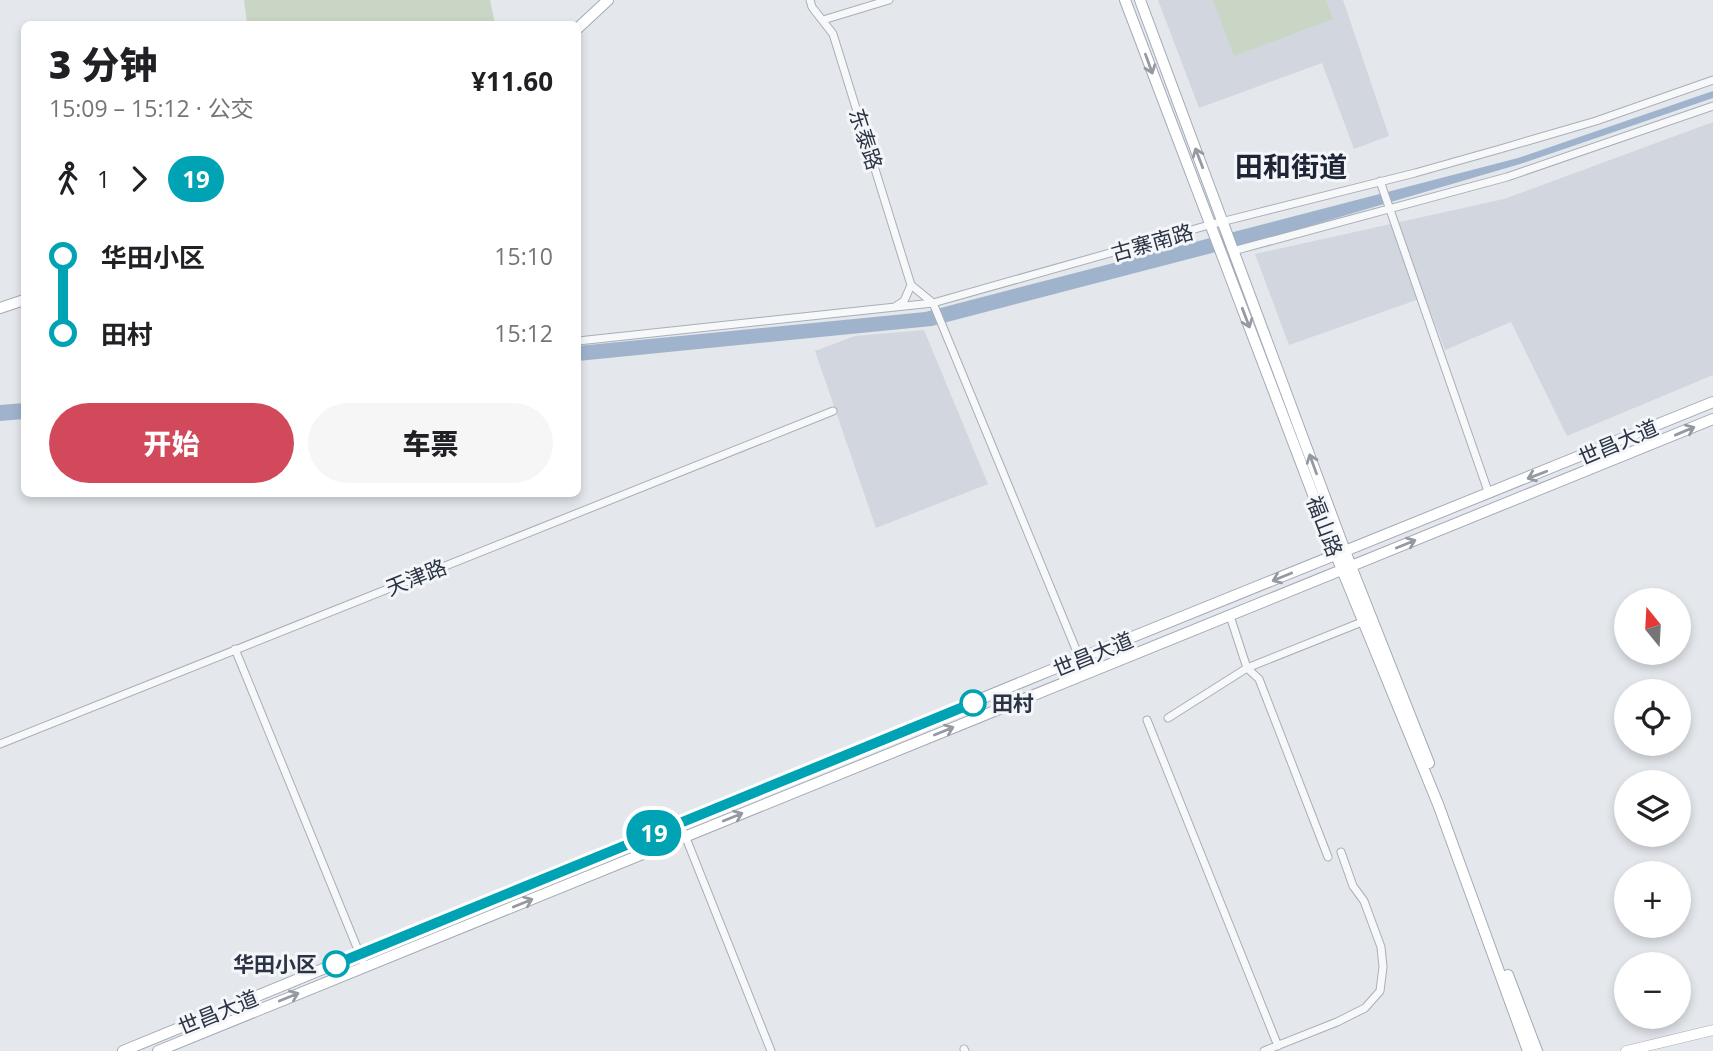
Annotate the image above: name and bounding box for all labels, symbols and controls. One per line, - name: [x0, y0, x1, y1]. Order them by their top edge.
- text: 3 分钟: [49, 38, 157, 90]
- one-way arrow: [1144, 53, 1156, 75]
- text: ¥11.60: [471, 63, 553, 99]
- text: 15:09 – 15:12 · 公交: [49, 92, 254, 124]
- street label: 东泰路: [843, 105, 889, 173]
- district label: 田和街道: [1235, 147, 1347, 185]
- one-way arrow: [1192, 148, 1204, 170]
- icon: walk: [49, 160, 87, 198]
- icon: forward: [120, 160, 158, 198]
- text: 19: [182, 162, 210, 195]
- text: 1: [97, 163, 110, 195]
- street label: 古寨南路: [1108, 217, 1196, 267]
- text: 华田小区: [101, 239, 205, 275]
- text: 15:10: [494, 240, 553, 272]
- one-way arrow: [1240, 307, 1253, 329]
- text: 田村: [101, 316, 153, 352]
- text: 15:12: [494, 317, 553, 349]
- button: 开始: [49, 403, 294, 483]
- button: 车票: [308, 403, 553, 483]
- street label: 世昌大道: [1574, 413, 1662, 471]
- one-way arrow: [1673, 424, 1695, 437]
- one-way arrow: [1306, 454, 1318, 476]
- one-way arrow: [1526, 470, 1548, 483]
- street label: 福山路: [1301, 492, 1349, 560]
- one-way arrow: [1394, 537, 1416, 550]
- street label: 天津路: [382, 552, 450, 602]
- one-way arrow: [1272, 571, 1293, 584]
- north arrow: [1614, 588, 1690, 665]
- map controls: [1614, 588, 1691, 1029]
- street label: 世昌大道: [1049, 625, 1137, 683]
- button: locate: [1614, 679, 1691, 756]
- place label: 田村: [992, 689, 1034, 717]
- marker: 田村: [960, 690, 986, 716]
- one-way arrow: [933, 724, 955, 737]
- button: layers: [1614, 770, 1691, 847]
- line badge: 19: [622, 810, 686, 856]
- one-way arrow: [722, 810, 744, 823]
- text: 19: [640, 816, 668, 849]
- button: +: [1614, 861, 1691, 938]
- one-way arrow: [511, 895, 533, 908]
- place label: 华田小区: [233, 950, 317, 978]
- marker: 华田小区: [323, 951, 349, 977]
- button: −: [1614, 952, 1691, 1029]
- street label: 世昌大道: [174, 983, 262, 1041]
- one-way arrow: [278, 990, 299, 1003]

